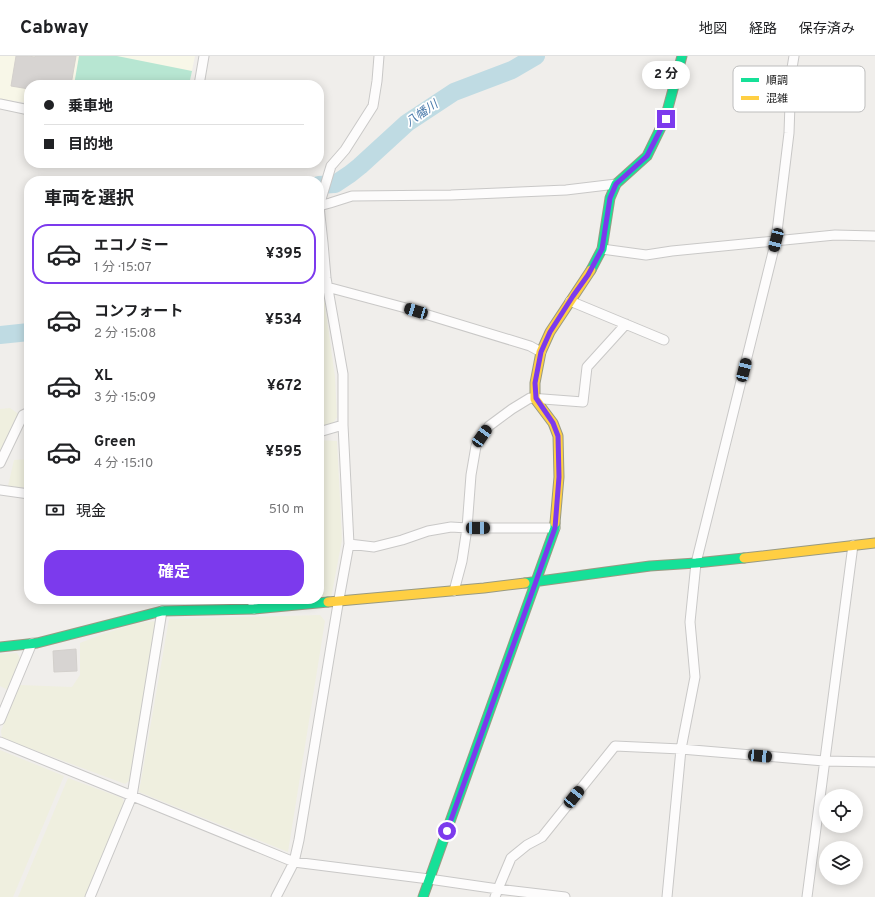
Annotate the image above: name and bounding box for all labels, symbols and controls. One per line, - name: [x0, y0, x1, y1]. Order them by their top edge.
- text: Cabway: [20, 16, 89, 40]
- text: 地図: [699, 21, 727, 38]
- text: 経路: [749, 21, 777, 38]
- text: 保存済み: [799, 21, 855, 38]
- callout: 2 分: [642, 61, 690, 89]
- legend: [733, 66, 865, 112]
- text: 2 分: [654, 67, 678, 83]
- text: 順調: [766, 74, 788, 88]
- text: 混雑: [766, 92, 788, 106]
- water label: 八幡川: [403, 96, 443, 131]
- text: 乗車地: [68, 98, 113, 117]
- route end: [657, 110, 675, 128]
- text: 目的地: [68, 136, 113, 155]
- text: 車両を選択: [44, 188, 134, 211]
- car: [767, 227, 785, 253]
- icon: car: [46, 236, 82, 272]
- text: エコノミー: [94, 237, 169, 256]
- text: ¥395: [266, 245, 302, 264]
- text: 1 分 · 15:07: [94, 260, 152, 276]
- icon: car: [46, 302, 82, 338]
- car: [403, 302, 429, 320]
- text: コンフォート: [94, 303, 184, 322]
- text: ¥534: [265, 311, 302, 330]
- text: 2 分 · 15:08: [94, 326, 156, 342]
- car: [735, 357, 753, 383]
- text: XL: [94, 367, 112, 386]
- icon: car: [46, 368, 82, 404]
- text: ¥672: [267, 377, 302, 396]
- text: 3 分 · 15:09: [94, 390, 156, 406]
- car: [470, 423, 494, 449]
- text: Green: [94, 433, 136, 452]
- icon: car: [46, 434, 82, 470]
- text: ¥595: [265, 443, 302, 462]
- text: 4 分 · 15:10: [94, 456, 153, 472]
- icon: cash: [44, 499, 66, 521]
- text: 510 m: [269, 502, 304, 518]
- text: 現金: [76, 503, 106, 522]
- car: [466, 522, 490, 534]
- button: 確定: [44, 550, 304, 596]
- car: [748, 749, 772, 763]
- car: [562, 784, 586, 810]
- map controls: [819, 789, 863, 885]
- button: locate: [819, 789, 863, 833]
- route start: [438, 822, 456, 840]
- button: layers: [819, 841, 863, 885]

